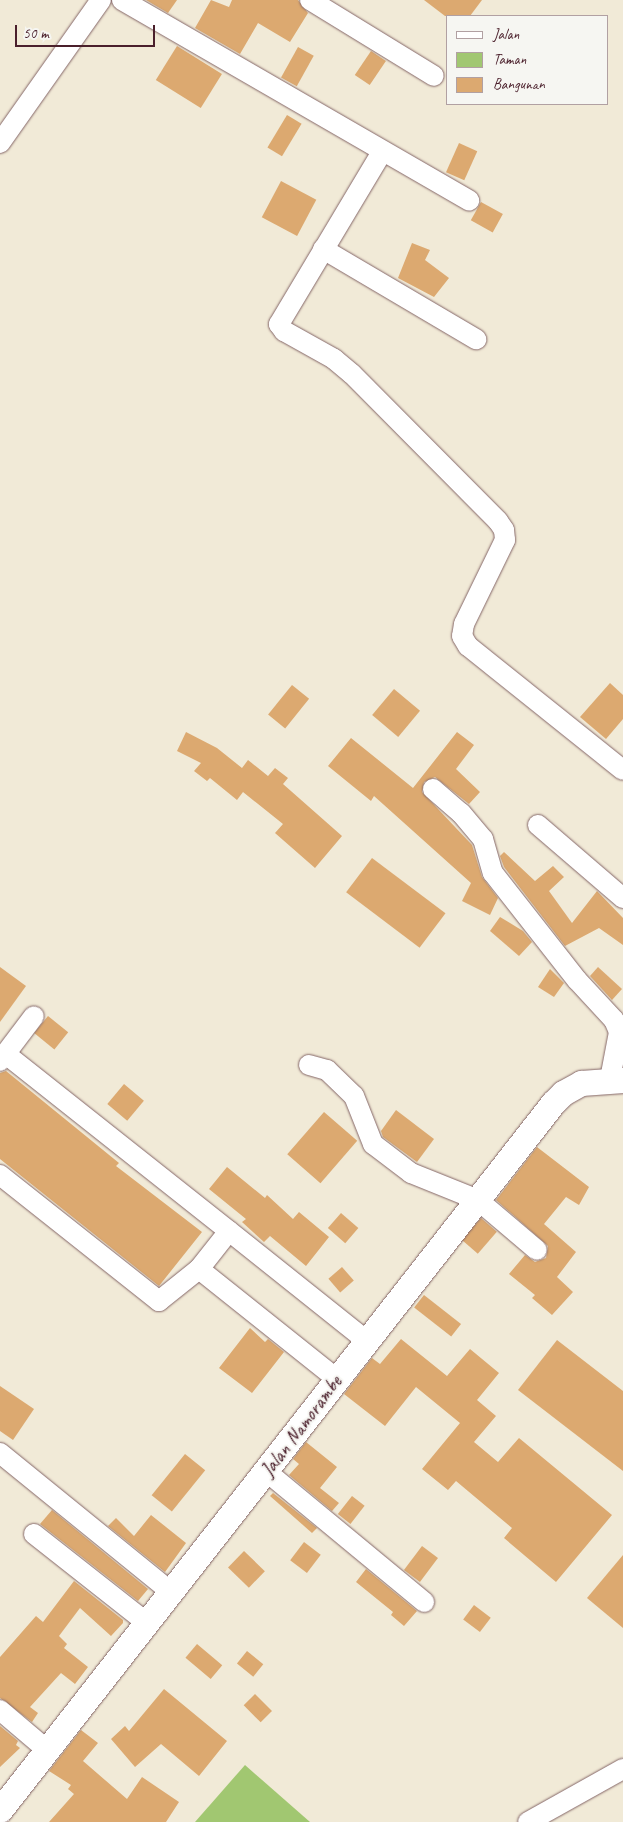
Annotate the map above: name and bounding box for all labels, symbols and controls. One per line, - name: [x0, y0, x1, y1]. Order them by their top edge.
- scale bar: [18, 15, 158, 47]
- legend: [446, 15, 608, 105]
- text: 50 m: [23, 24, 49, 43]
- text: Jalan: [493, 25, 519, 44]
- text: Taman: [493, 50, 526, 69]
- text: Bangunan: [493, 75, 545, 94]
- street label: Jalan Namorambe: [255, 1371, 347, 1481]

